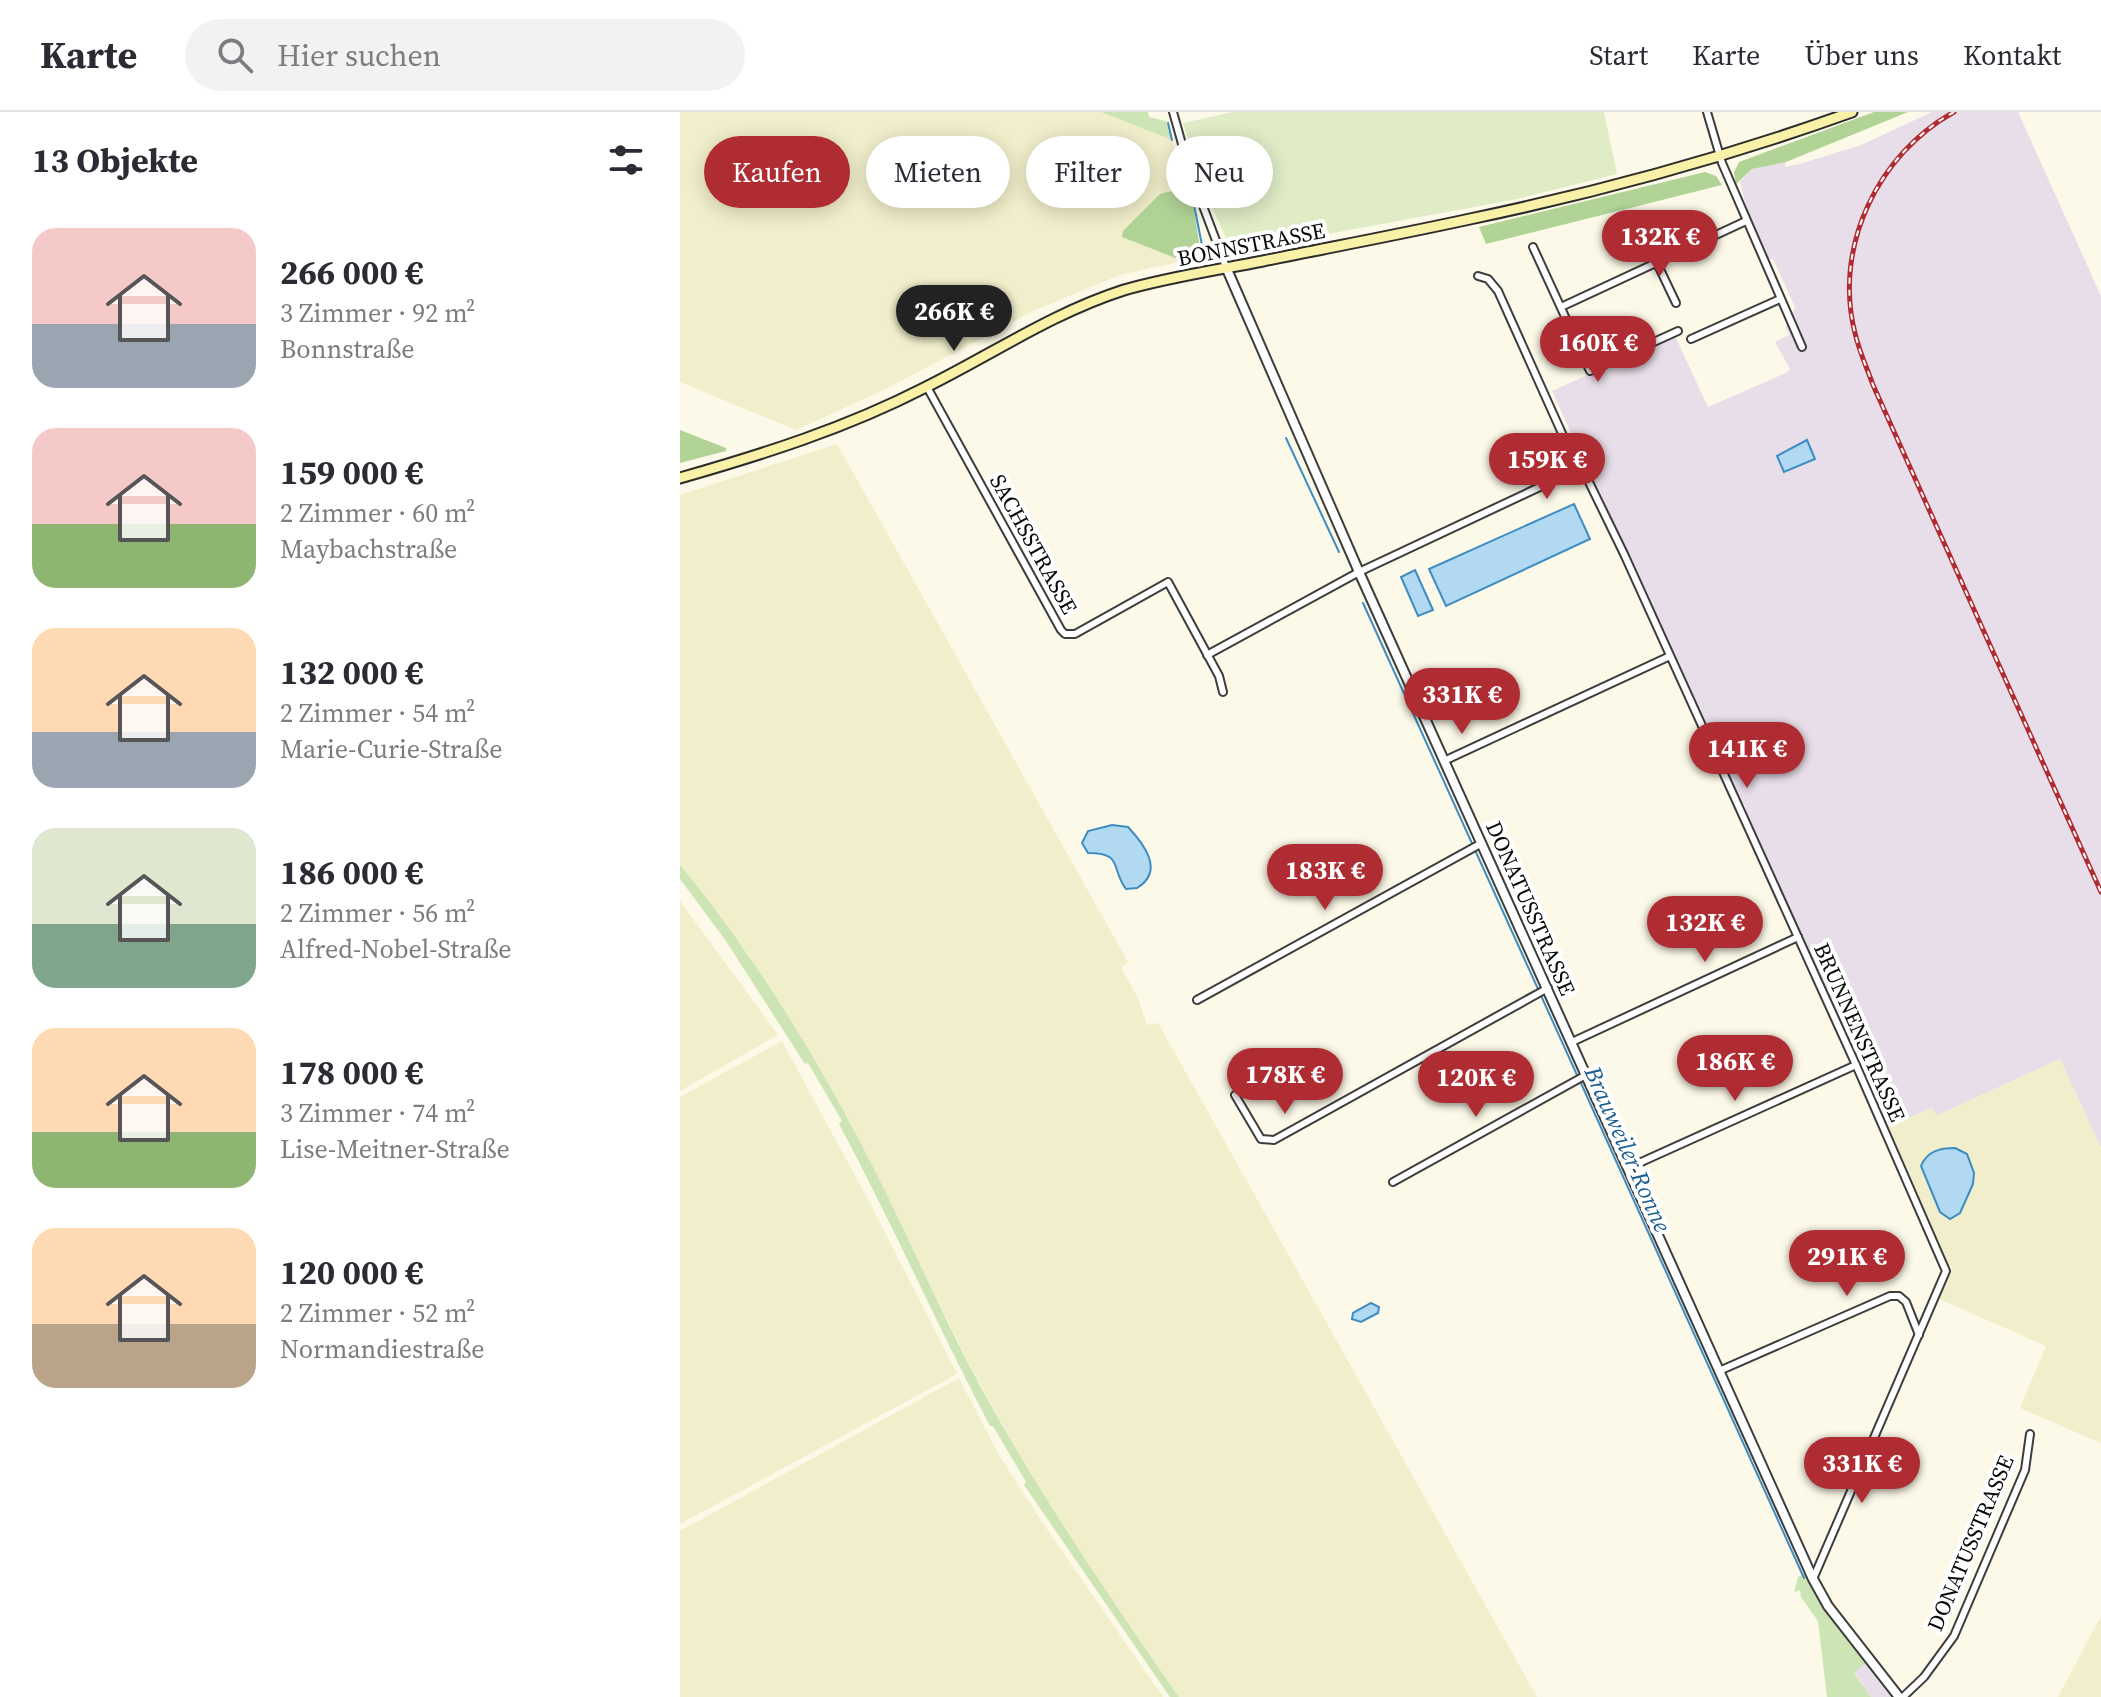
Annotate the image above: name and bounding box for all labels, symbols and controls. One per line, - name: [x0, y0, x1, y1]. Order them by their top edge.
- search box: [185, 19, 745, 91]
- text: Karte: [40, 29, 137, 81]
- icon: search: [213, 33, 257, 77]
- text: Hier suchen: [277, 35, 441, 76]
- text: Start: [1589, 36, 1648, 74]
- text: Karte: [1692, 36, 1760, 74]
- text: Über uns: [1804, 36, 1919, 74]
- text: Kontakt: [1963, 36, 2061, 74]
- chip: Kaufen: [704, 136, 850, 208]
- chip: Mieten: [866, 136, 1010, 208]
- chip: Filter: [1026, 136, 1150, 208]
- chip: Neu: [1166, 136, 1273, 208]
- text: 13 Objekte: [32, 137, 198, 183]
- icon: filters: [604, 138, 648, 182]
- pin: 132K €: [1595, 210, 1725, 278]
- street label: BONNSTRASSE: [1175, 215, 1327, 273]
- text: 132K €: [1620, 218, 1700, 254]
- text: 266 000 €: [280, 249, 424, 295]
- icon: home: [96, 260, 192, 356]
- pin: 266K €: [889, 285, 1019, 353]
- text: 266K €: [914, 293, 994, 329]
- text: 3 Zimmer · 92 m²: [280, 295, 475, 331]
- pin: 160K €: [1533, 316, 1663, 384]
- text: 160K €: [1558, 324, 1638, 360]
- text: Bonnstraße: [280, 331, 414, 367]
- pin: 159K €: [1482, 433, 1612, 501]
- text: 159K €: [1507, 441, 1587, 477]
- text: 159 000 €: [280, 449, 424, 495]
- icon: home: [96, 460, 192, 556]
- street label: SACHSSTRASSE: [983, 469, 1085, 619]
- text: 2 Zimmer · 60 m²: [280, 495, 475, 531]
- text: Maybachstraße: [280, 531, 457, 567]
- text: 132 000 €: [280, 649, 424, 695]
- icon: home: [96, 660, 192, 756]
- pin: 331K €: [1397, 668, 1527, 736]
- text: 331K €: [1422, 676, 1502, 712]
- text: 2 Zimmer · 54 m²: [280, 695, 475, 731]
- pin: 141K €: [1682, 722, 1812, 790]
- text: 141K €: [1707, 730, 1787, 766]
- text: Marie-Curie-Straße: [280, 731, 502, 767]
- street label: DONATUSSTRASSE: [1479, 816, 1583, 1000]
- pin: 183K €: [1260, 844, 1390, 912]
- text: 186 000 €: [280, 849, 424, 895]
- text: 183K €: [1285, 852, 1365, 888]
- icon: home: [96, 860, 192, 956]
- text: 2 Zimmer · 56 m²: [280, 895, 475, 931]
- pin: 132K €: [1640, 896, 1770, 964]
- text: 132K €: [1665, 904, 1745, 940]
- text: Alfred-Nobel-Straße: [280, 931, 512, 967]
- street label: BRUNNENSTRASSE: [1807, 938, 1913, 1126]
- pin: 186K €: [1670, 1035, 1800, 1103]
- text: 186K €: [1695, 1043, 1775, 1079]
- pin: 178K €: [1220, 1048, 1350, 1116]
- text: 178 000 €: [280, 1049, 424, 1095]
- pin: 120K €: [1411, 1051, 1541, 1119]
- text: 178K €: [1245, 1056, 1325, 1092]
- text: 120K €: [1436, 1059, 1516, 1095]
- icon: home: [96, 1060, 192, 1156]
- water label: Brauweiler Ronne: [1576, 1060, 1679, 1237]
- text: 3 Zimmer · 74 m²: [280, 1095, 475, 1131]
- text: Lise-Meitner-Straße: [280, 1131, 510, 1167]
- pin: 291K €: [1782, 1230, 1912, 1298]
- text: 291K €: [1807, 1238, 1887, 1274]
- text: 120 000 €: [280, 1249, 424, 1295]
- icon: home: [96, 1260, 192, 1356]
- text: 2 Zimmer · 52 m²: [280, 1295, 475, 1331]
- text: Normandiestraße: [280, 1331, 484, 1367]
- pin: 331K €: [1797, 1437, 1927, 1505]
- text: 331K €: [1822, 1445, 1902, 1481]
- street label: DONATUSSTRASSE: [1919, 1451, 2021, 1635]

